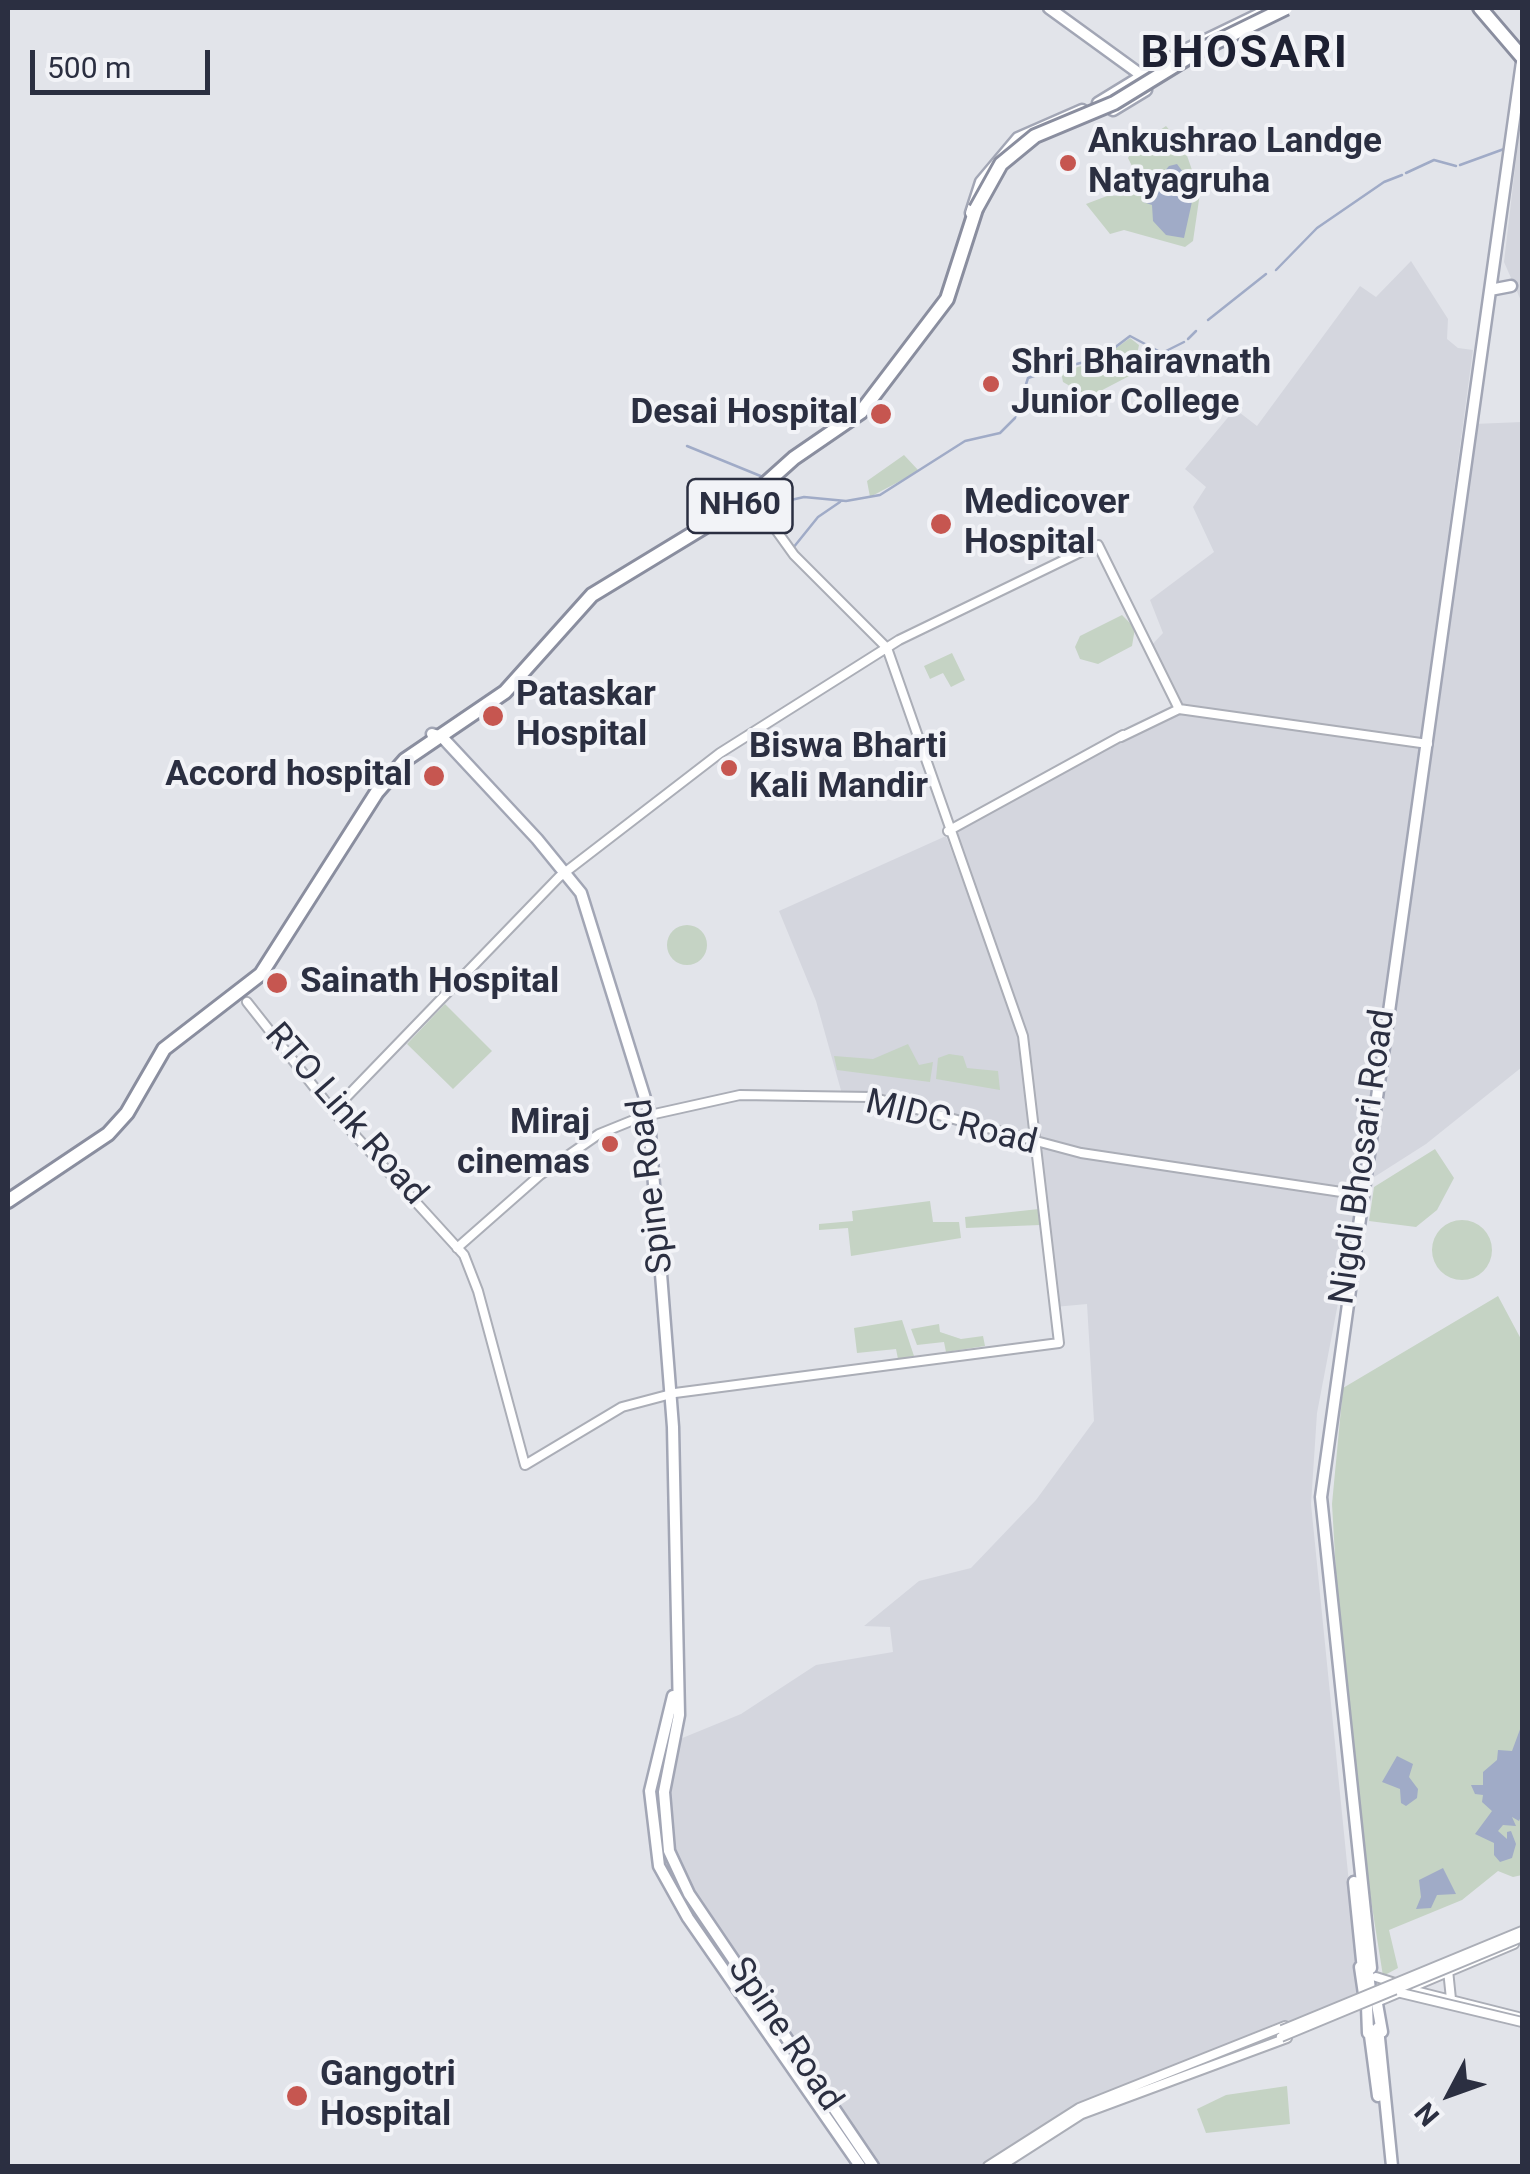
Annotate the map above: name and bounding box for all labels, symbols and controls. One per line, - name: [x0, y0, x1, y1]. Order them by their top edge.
- district label: BHOSARI: [1141, 29, 1349, 83]
- scale bar: [35, 30, 215, 92]
- text: 500 m: [47, 50, 131, 85]
- place label: Ankushrao Landge Natyagruha: [1088, 122, 1382, 204]
- marker: Ankushrao Landge Natyagruha: [1057, 152, 1079, 174]
- place label: Shri Bhairavnath Junior College: [1011, 343, 1271, 425]
- marker: Shri Bhairavnath Junior College: [980, 373, 1002, 395]
- place label: Desai Hospital: [630, 393, 858, 435]
- marker: Desai Hospital: [868, 401, 894, 427]
- road number: NH60: [688, 479, 792, 533]
- place label: Medicover Hospital: [964, 483, 1129, 565]
- marker: Medicover Hospital: [928, 511, 954, 537]
- place label: Pataskar Hospital: [516, 675, 656, 757]
- marker: Pataskar Hospital: [480, 703, 506, 729]
- place label: Biswa Bharti Kali Mandir: [749, 727, 947, 809]
- place label: Accord hospital: [165, 755, 412, 797]
- marker: Biswa Bharti Kali Mandir: [718, 757, 740, 779]
- marker: Accord hospital: [421, 763, 447, 789]
- place label: Sainath Hospital: [300, 962, 559, 1004]
- marker: Sainath Hospital: [264, 970, 290, 996]
- street label: Nigdi Bhosari Road: [1322, 1007, 1406, 1307]
- street label: RTO Link Road: [255, 1016, 435, 1214]
- street label: MIDC Road: [861, 1082, 1041, 1166]
- street label: Spine Road: [620, 1096, 684, 1276]
- place label: Miraj cinemas: [457, 1103, 590, 1185]
- marker: Miraj cinemas: [599, 1133, 621, 1155]
- street label: Spine Road: [717, 1950, 851, 2120]
- north arrow: [1400, 2044, 1500, 2144]
- place label: Gangotri Hospital: [320, 2055, 456, 2137]
- marker: Gangotri Hospital: [284, 2083, 310, 2109]
- text: N: [1408, 2096, 1446, 2132]

